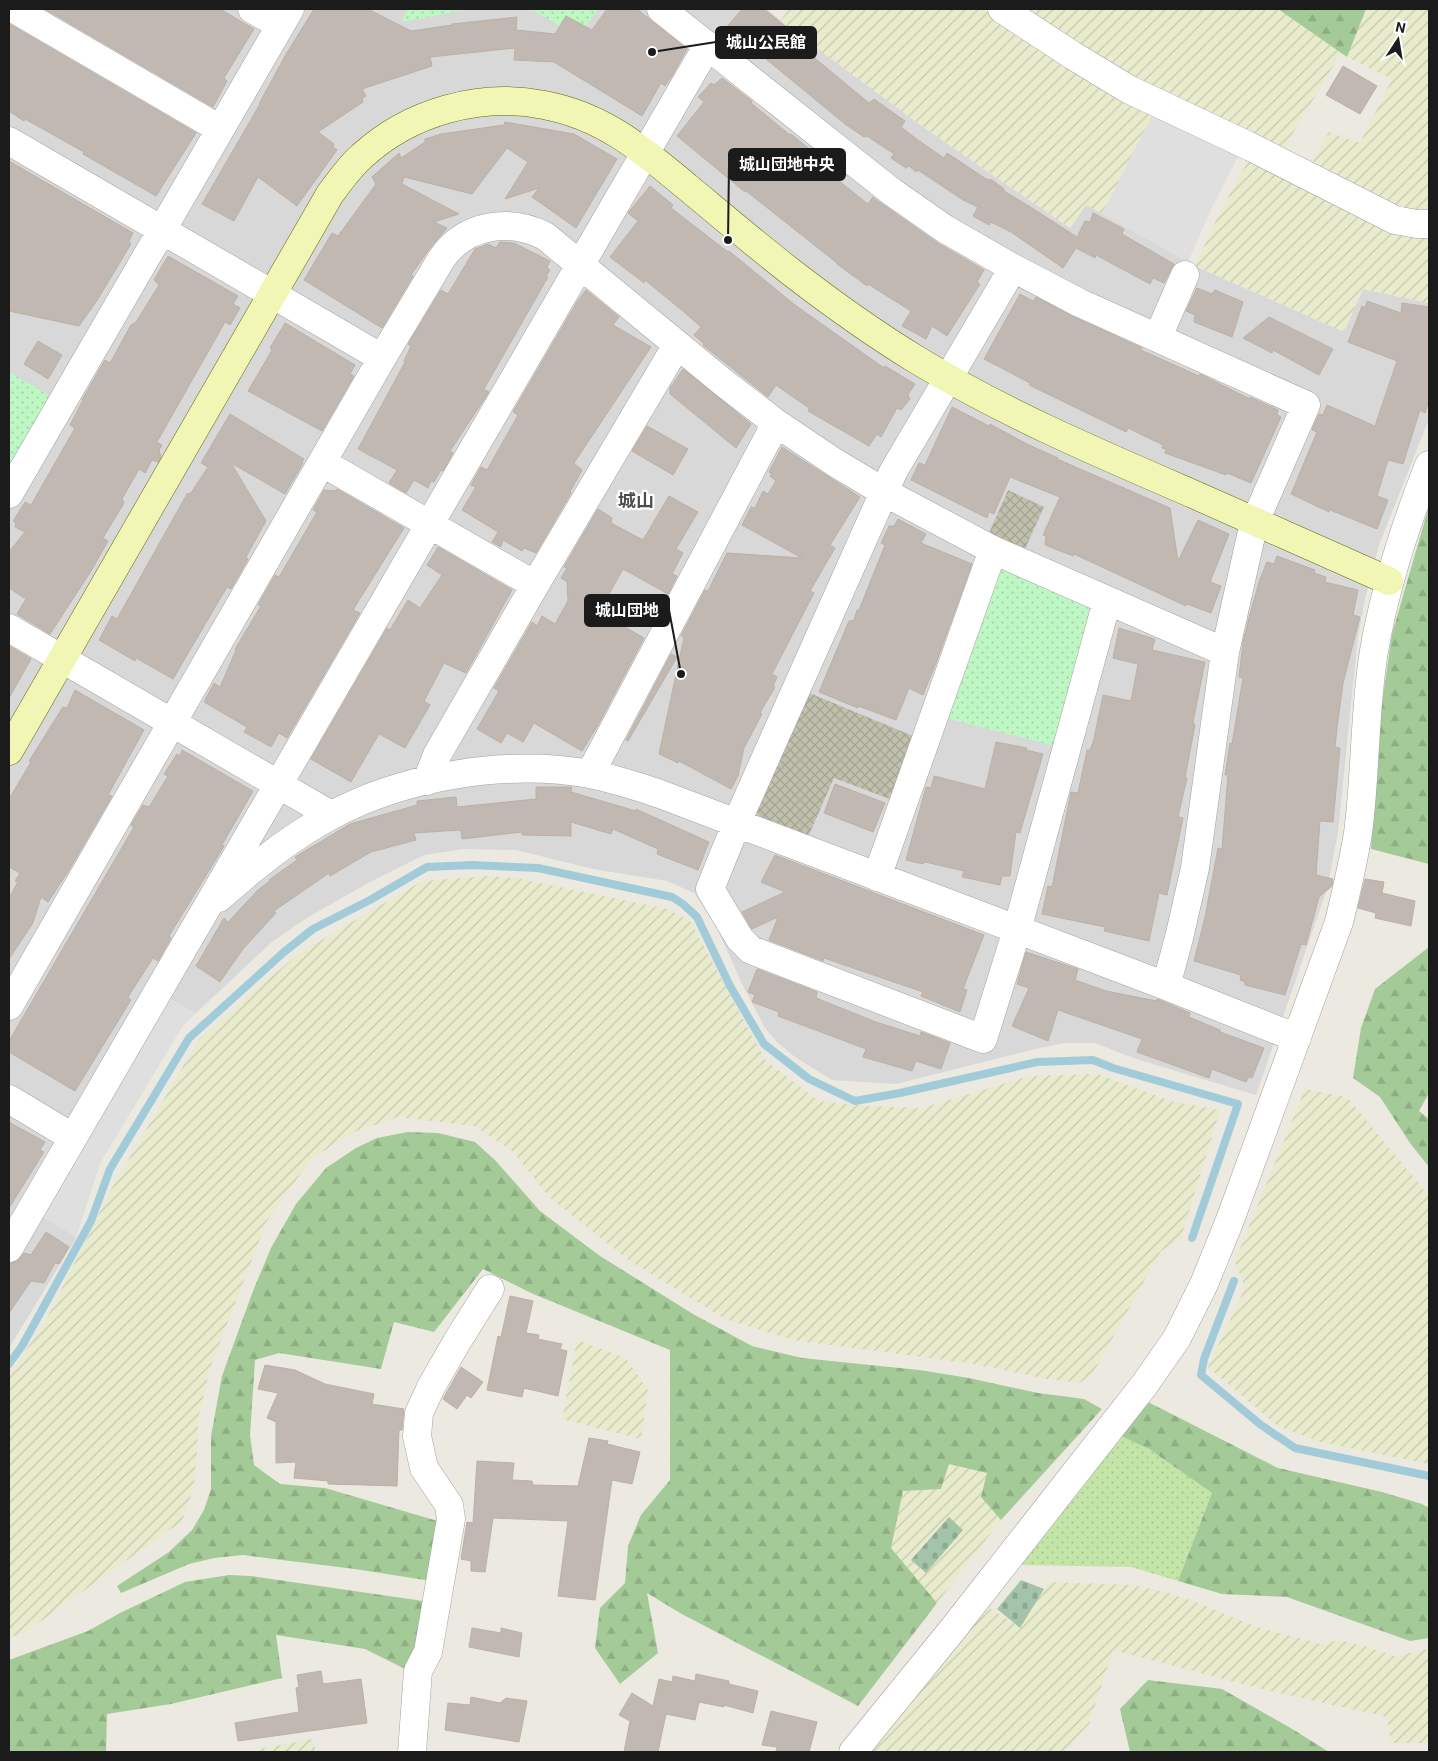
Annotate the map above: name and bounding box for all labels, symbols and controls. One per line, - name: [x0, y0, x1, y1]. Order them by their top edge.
- north arrow: [1373, 15, 1423, 65]
- text: N: [1394, 18, 1407, 36]
- callout: 城山公民館: [716, 27, 816, 58]
- text: 城山公民館: [726, 33, 806, 52]
- callout: 城山団地中央: [729, 149, 845, 180]
- text: 城山団地中央: [739, 155, 835, 174]
- district label: 城山: [618, 490, 654, 511]
- callout: 城山団地: [585, 595, 669, 626]
- text: 城山団地: [595, 601, 659, 620]

